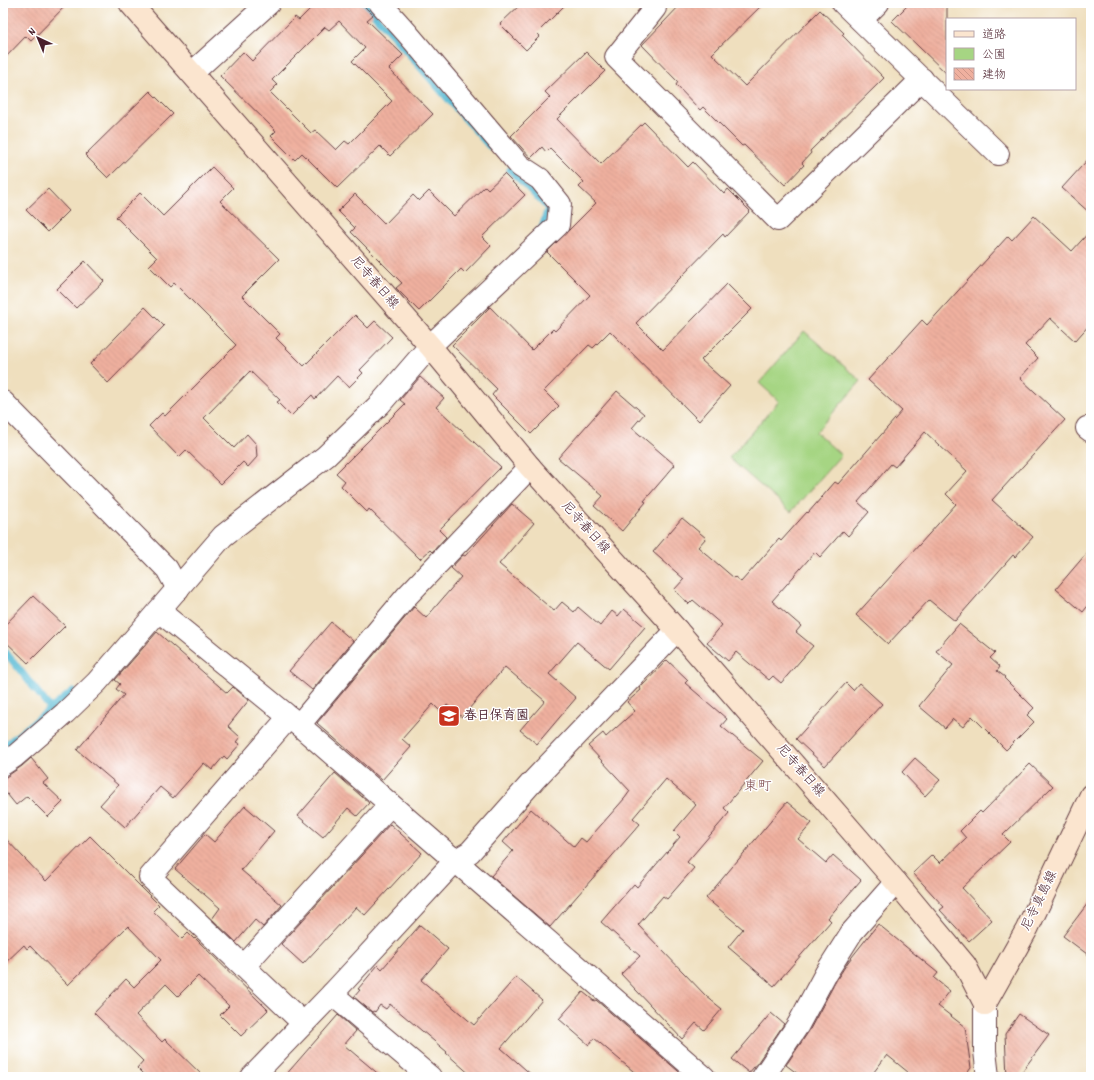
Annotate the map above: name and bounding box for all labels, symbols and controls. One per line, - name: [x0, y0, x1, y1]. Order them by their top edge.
- north arrow: [18, 18, 58, 58]
- legend: [946, 18, 1076, 90]
- text: N: [25, 24, 40, 40]
- text: 道路: [982, 27, 1006, 44]
- text: 公園: [982, 47, 1006, 64]
- text: 建物: [982, 67, 1006, 84]
- street label: 尼寺春日線: [346, 252, 403, 315]
- street label: 尼寺春日線: [556, 497, 614, 559]
- school or university icon: 春日保育園: [436, 703, 462, 729]
- place label: 春日保育園: [464, 707, 529, 726]
- street label: 尼寺春日線: [772, 740, 829, 803]
- district label: 東町: [744, 777, 772, 797]
- street label: 尼寺真島線: [1017, 867, 1063, 934]

